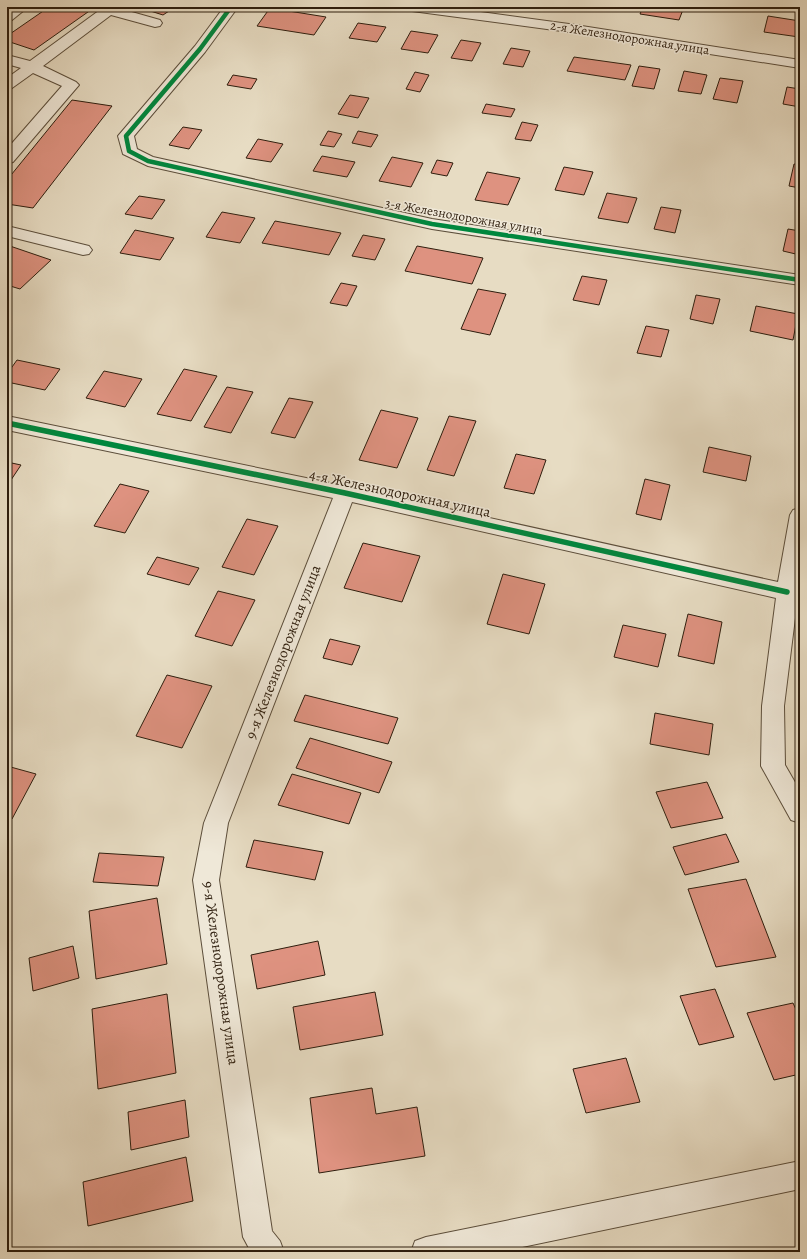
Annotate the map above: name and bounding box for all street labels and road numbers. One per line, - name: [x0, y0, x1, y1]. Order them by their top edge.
- street label: 2-я Железнодорожная улица: [549, 17, 711, 58]
- street label: 3-я Железнодорожная улица: [384, 194, 544, 239]
- street label: 4-я Железнодорожная улица: [307, 464, 493, 522]
- street label: 9-я Железнодорожная улица: [240, 562, 326, 742]
- street label: 9-я Железнодорожная улица: [198, 880, 244, 1066]

